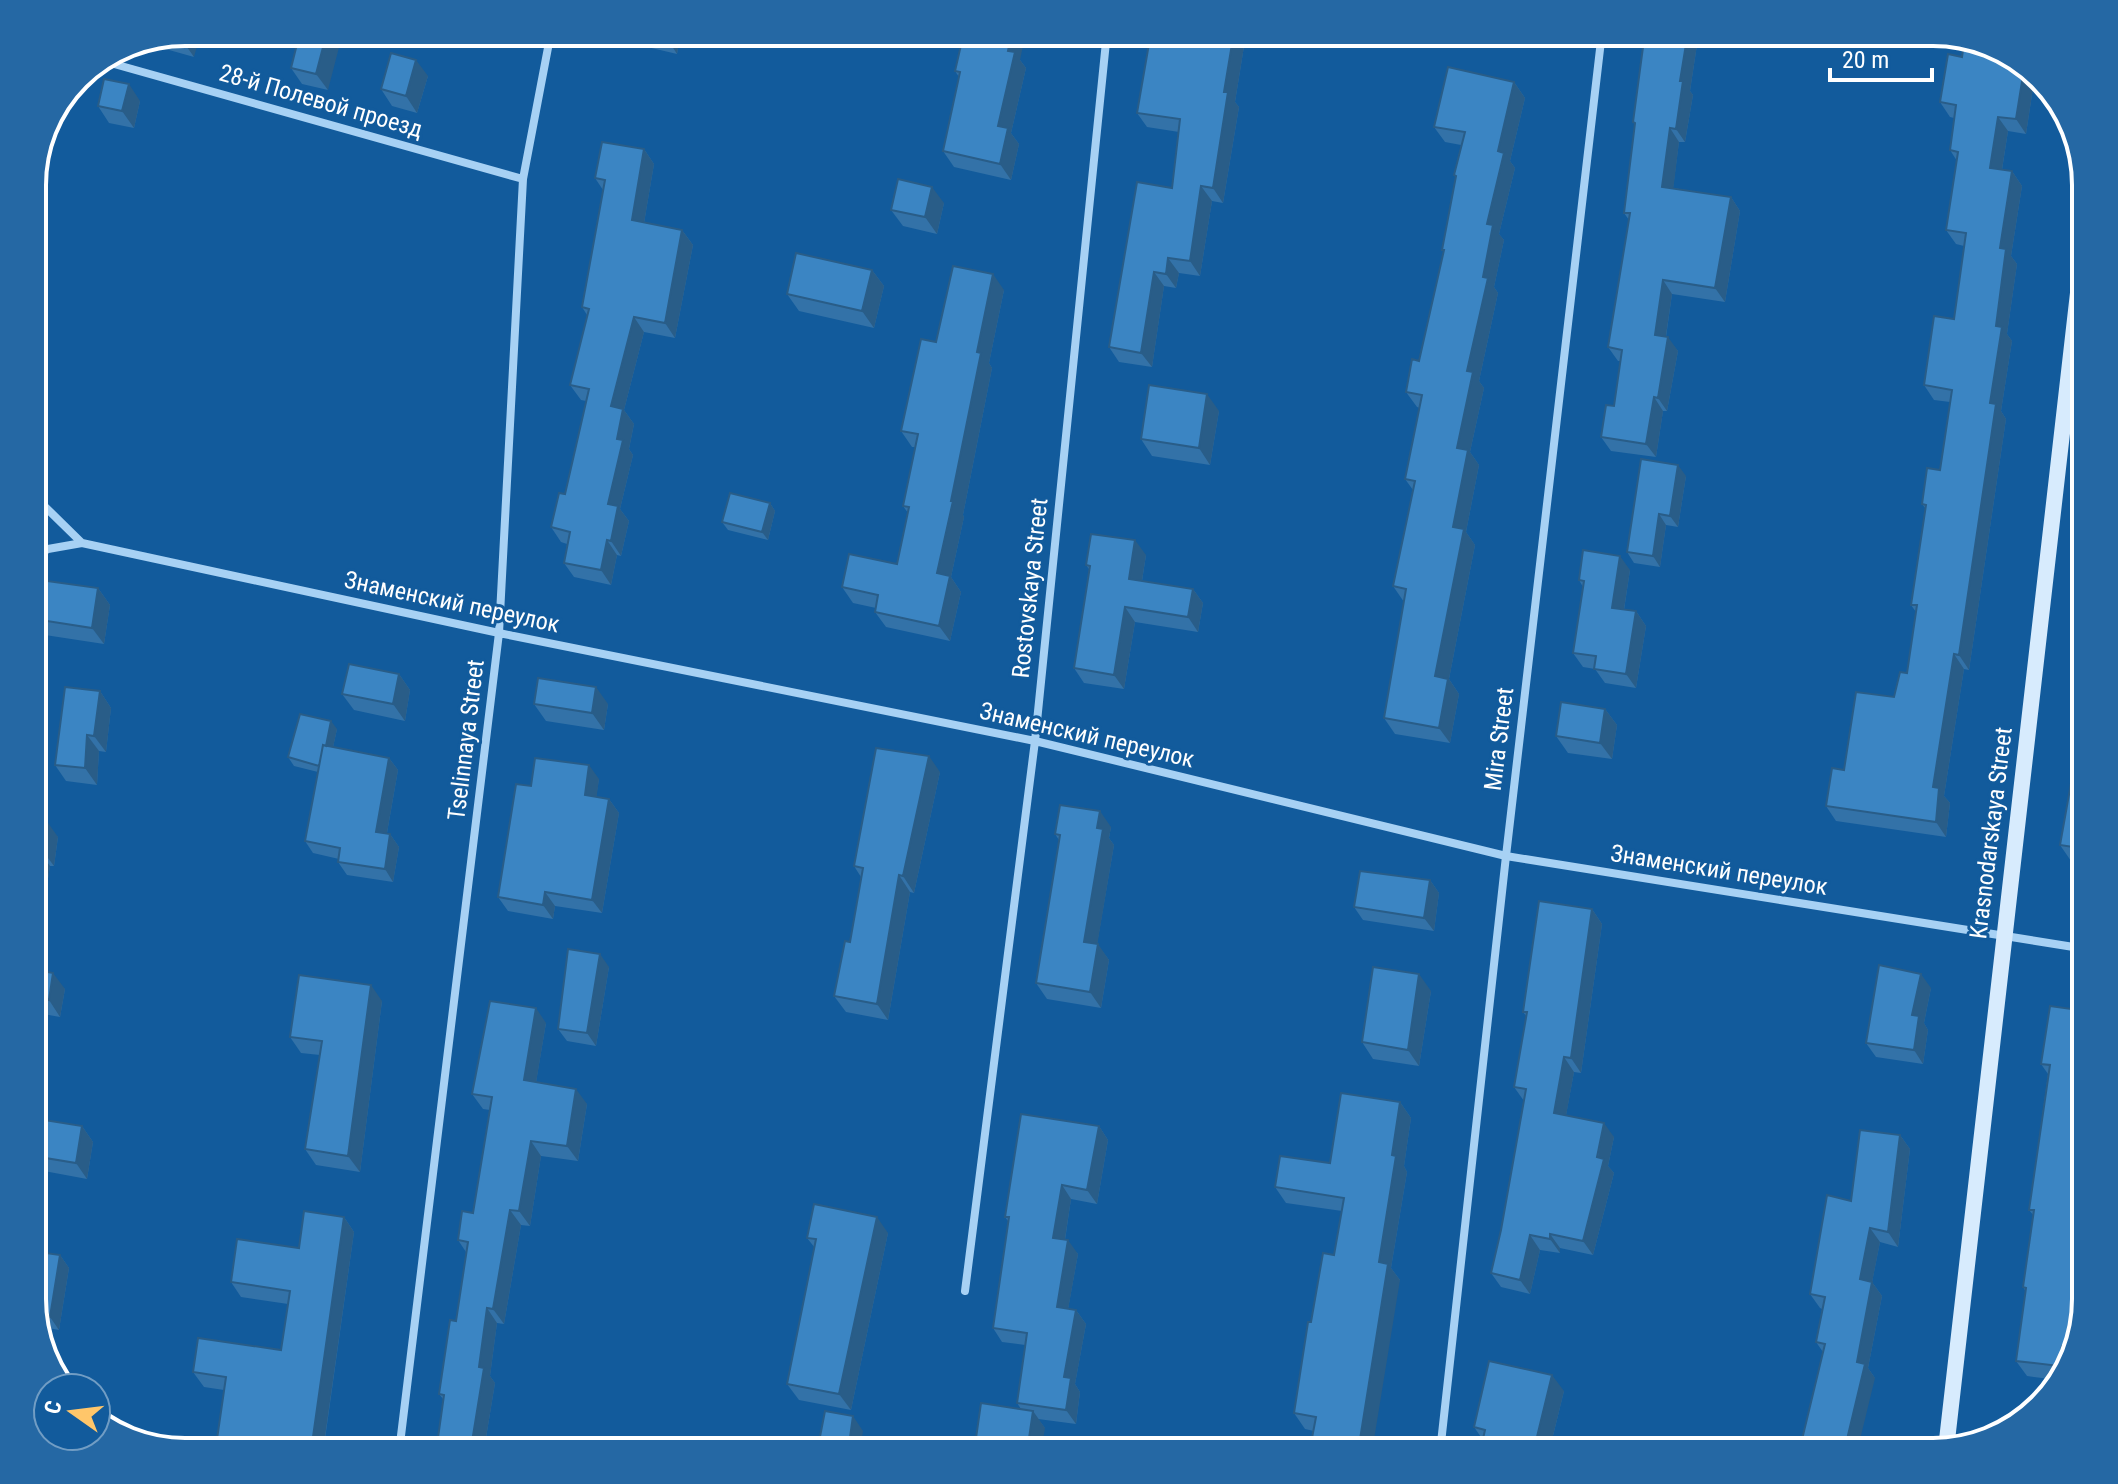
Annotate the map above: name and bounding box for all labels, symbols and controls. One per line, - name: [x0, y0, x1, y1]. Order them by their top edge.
- scale bar: [1830, 32, 1932, 82]
- text: 20 m: [1842, 46, 1889, 74]
- street label: 28-й Полевой проезд: [216, 59, 426, 143]
- street label: Rostovskaya Street: [1007, 497, 1053, 679]
- street label: Знаменский переулок: [342, 565, 563, 639]
- street label: Tselinnaya Street: [442, 658, 490, 822]
- street label: Mira Street: [1479, 686, 1519, 792]
- street label: Знаменский переулок: [977, 697, 1197, 773]
- street label: Krasnodarskaya Street: [1964, 726, 2018, 940]
- street label: Знаменский переулок: [1608, 839, 1830, 901]
- north arrow: [32, 1372, 112, 1452]
- text: С: [39, 1398, 67, 1416]

